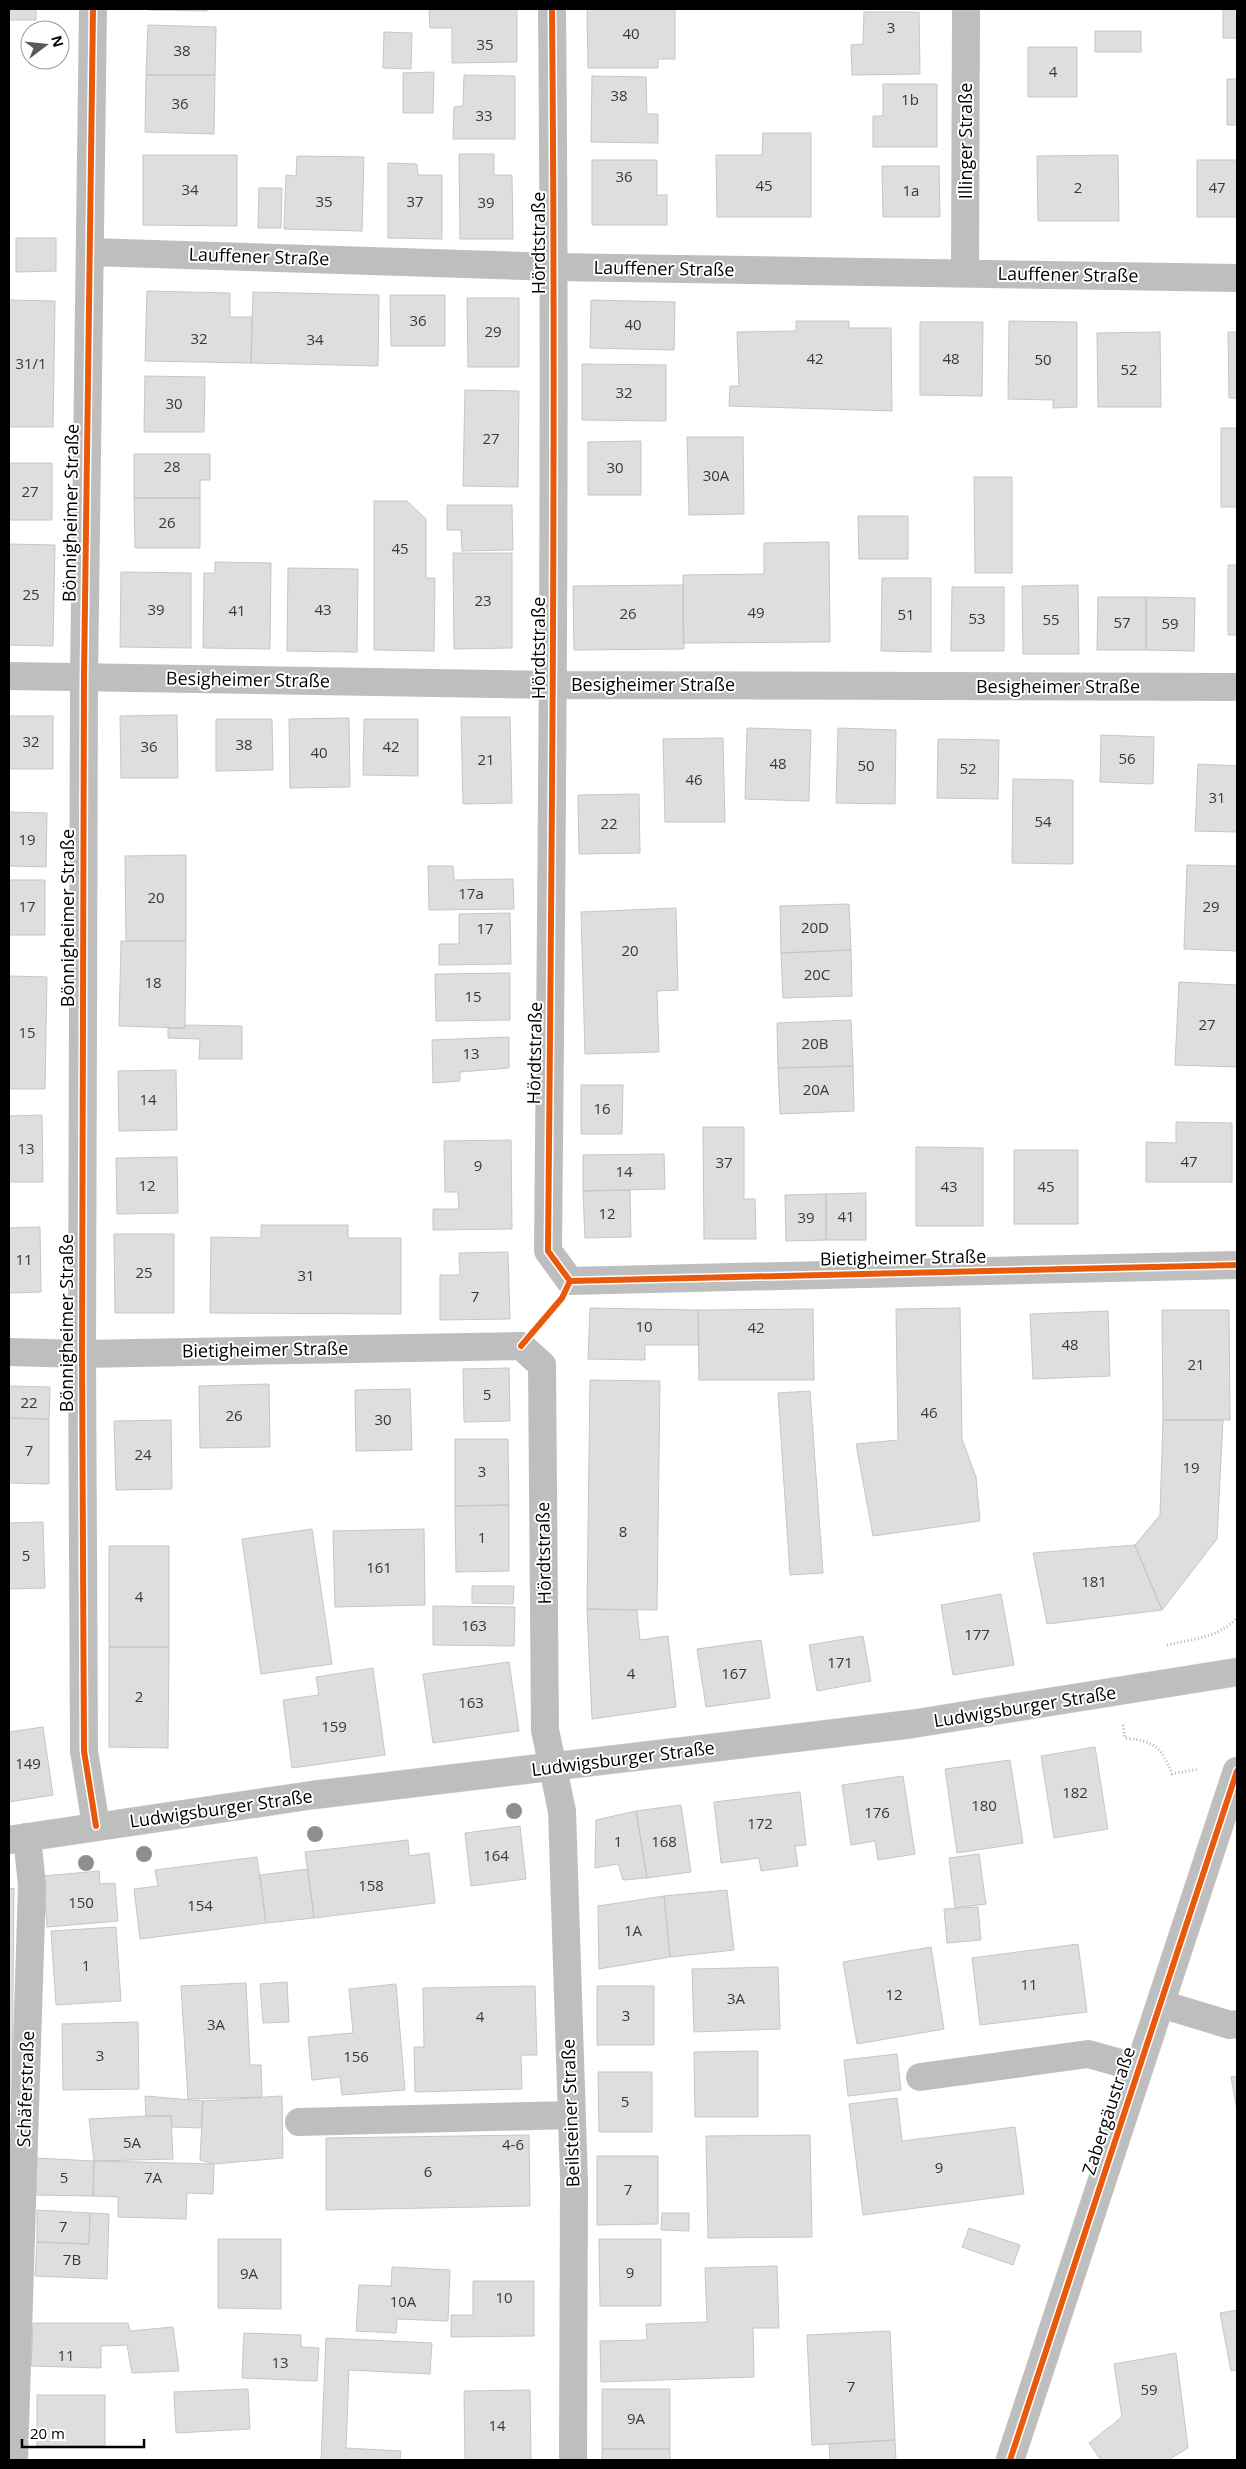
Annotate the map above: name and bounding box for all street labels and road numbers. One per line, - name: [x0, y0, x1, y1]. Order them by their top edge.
- street label: Illinger Straße: [953, 83, 977, 199]
- street label: Hördtstraße: [526, 192, 550, 294]
- street label: Lauffener Straße: [188, 242, 330, 270]
- street label: Lauffener Straße: [593, 255, 735, 281]
- street label: Lauffener Straße: [997, 261, 1139, 287]
- street label: Bönnigheimer Straße: [56, 424, 84, 602]
- street label: Hördtstraße: [526, 597, 550, 699]
- street label: Besigheimer Straße: [166, 666, 330, 692]
- street label: Besigheimer Straße: [571, 672, 735, 696]
- street label: Besigheimer Straße: [976, 674, 1140, 698]
- street label: Bönnigheimer Straße: [55, 829, 79, 1007]
- street label: Hördtstraße: [521, 1001, 547, 1104]
- street label: Bönnigheimer Straße: [54, 1234, 78, 1412]
- street label: Bietigheimer Straße: [820, 1244, 986, 1270]
- street label: Bietigheimer Straße: [182, 1336, 348, 1362]
- street label: Hördtstraße: [530, 1502, 556, 1605]
- street label: Ludwigsburger Straße: [932, 1680, 1118, 1732]
- street label: Ludwigsburger Straße: [530, 1735, 716, 1781]
- street label: Ludwigsburger Straße: [128, 1783, 314, 1833]
- street label: Schäferstraße: [11, 2030, 39, 2148]
- street label: Beilsteiner Straße: [555, 2038, 585, 2188]
- street label: Zabergäustraße: [1076, 2044, 1140, 2178]

